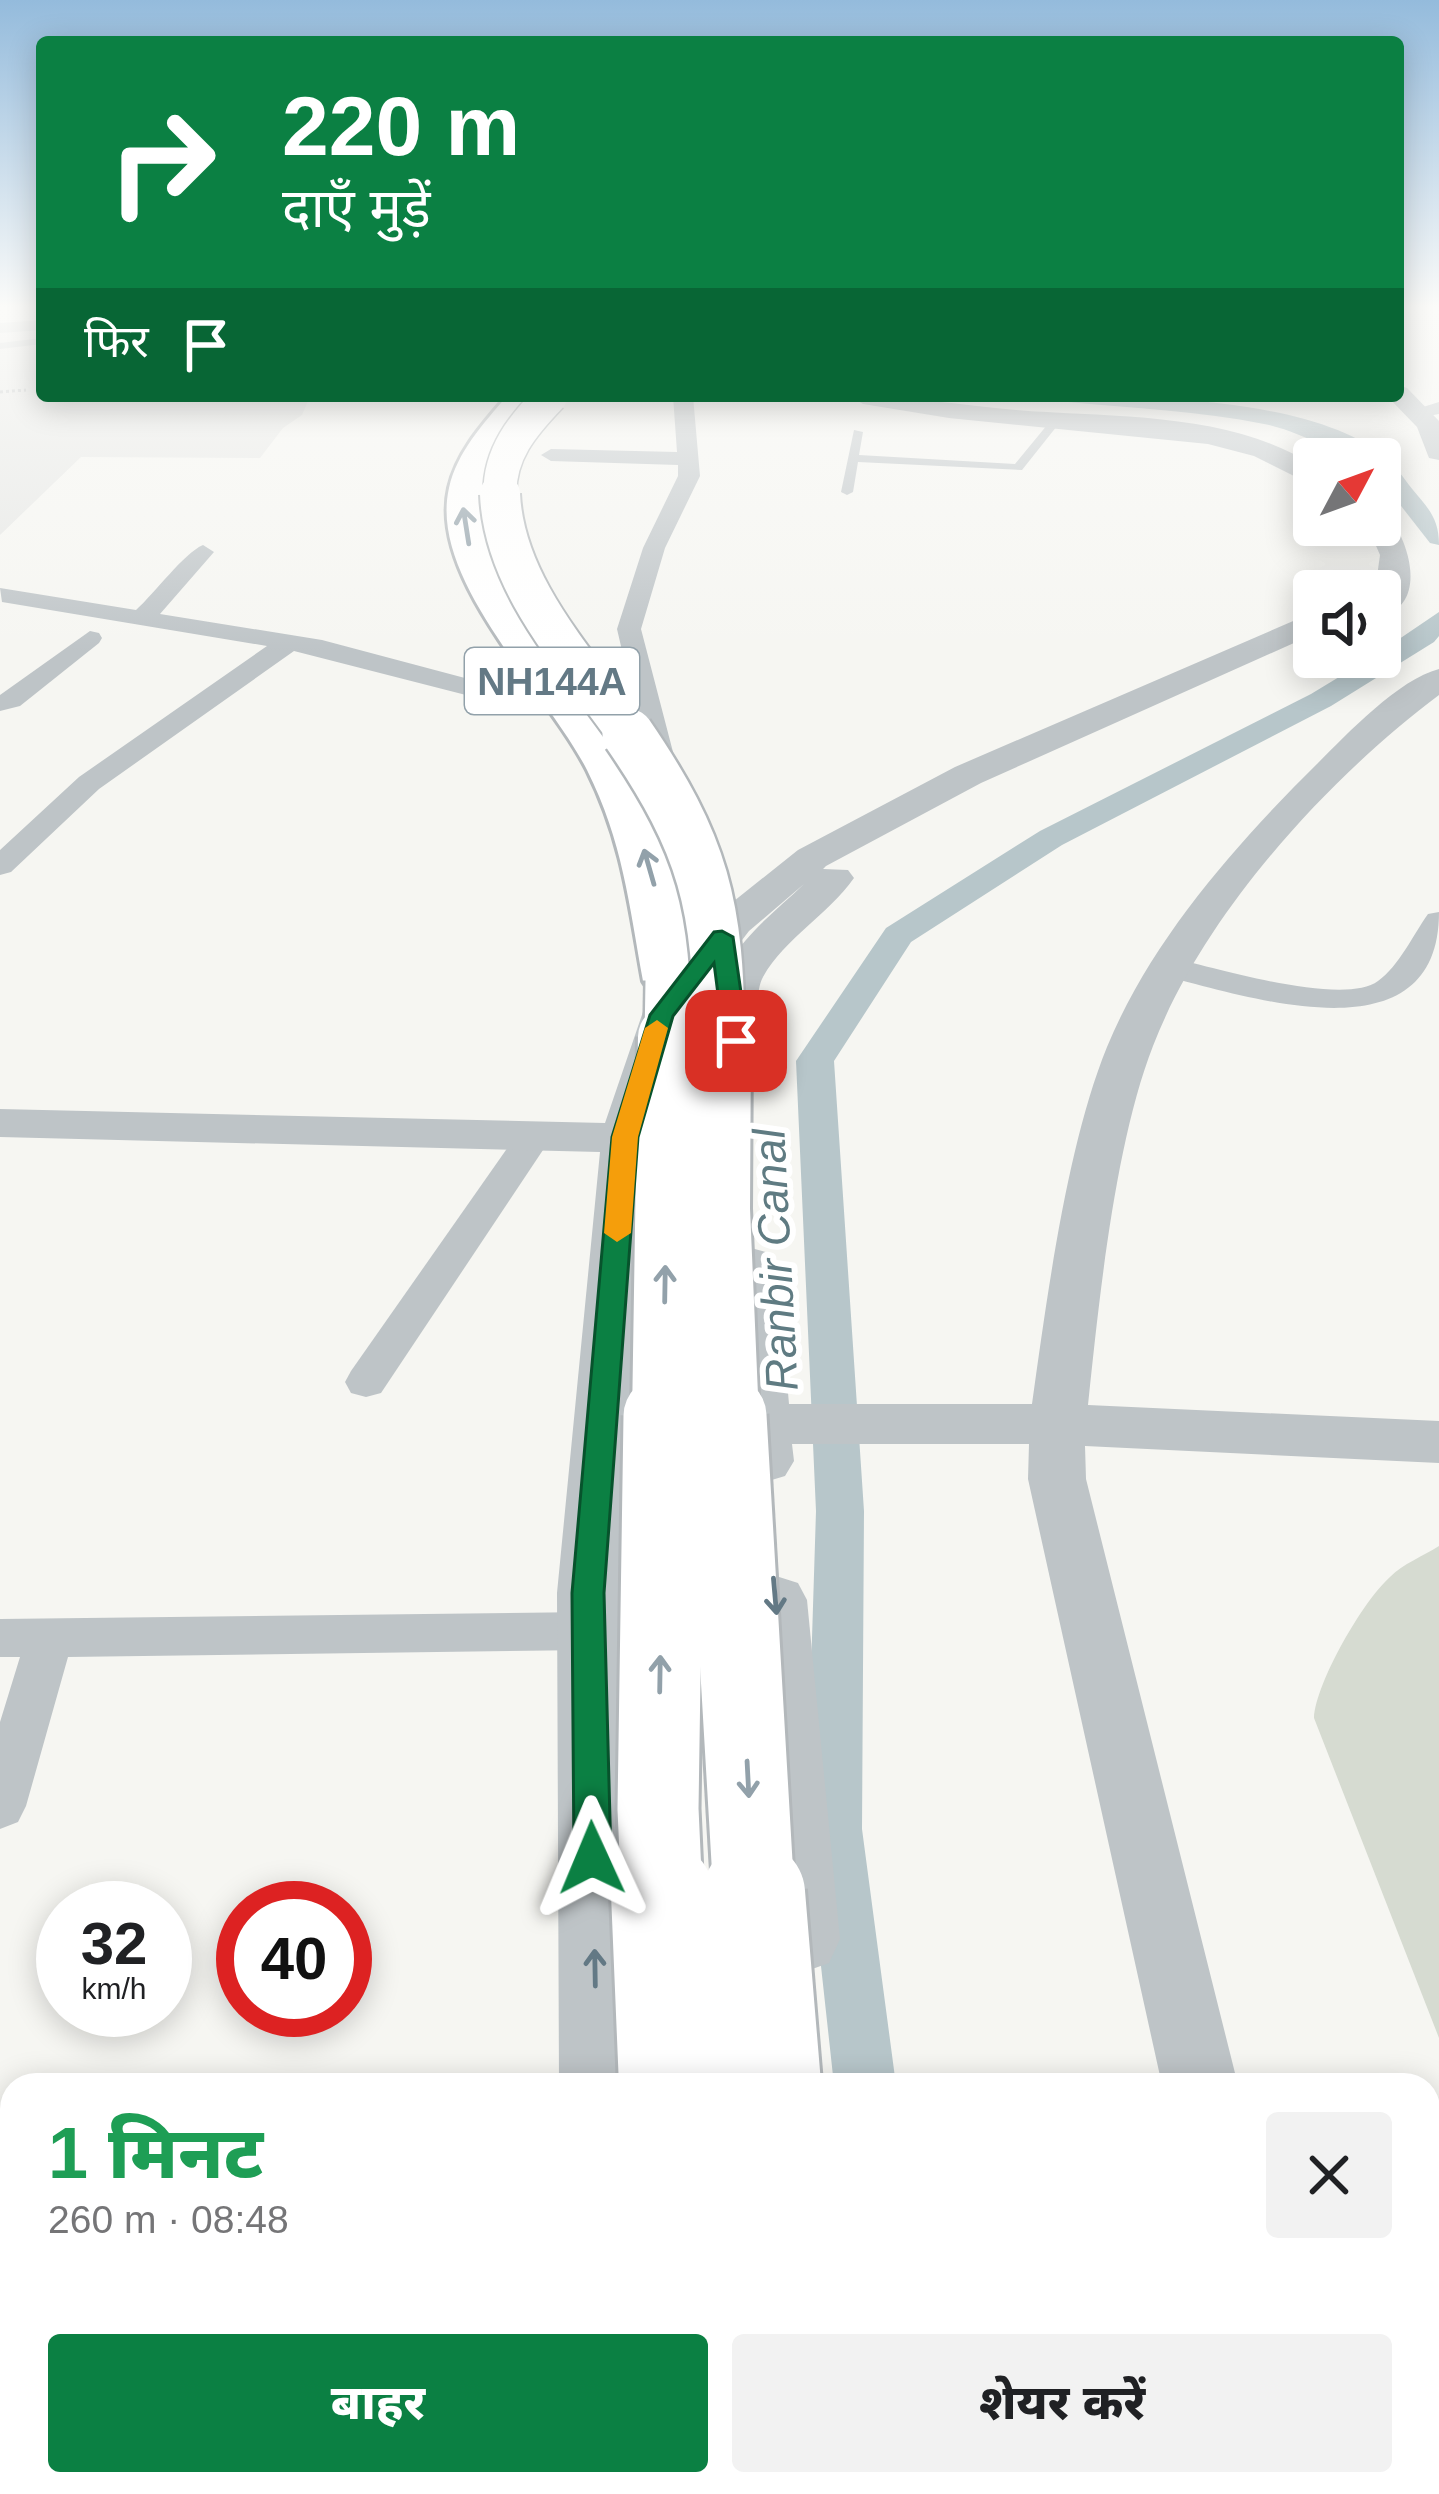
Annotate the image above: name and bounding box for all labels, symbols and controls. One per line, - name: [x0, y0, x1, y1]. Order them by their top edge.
- text: 220 m: [282, 79, 520, 173]
- icon: right: [84, 84, 240, 240]
- text: दाएँ मुड़ें: [282, 178, 431, 238]
- icon: arrive: [173, 312, 239, 378]
- text: फिर: [84, 316, 149, 367]
- north arrow: [1293, 438, 1401, 546]
- map controls: [1293, 438, 1401, 678]
- one-way arrow: [454, 508, 477, 547]
- button: sound: [1293, 570, 1401, 678]
- road number: NH144A: [465, 648, 639, 714]
- one-way arrow: [637, 849, 659, 887]
- pin: [685, 990, 787, 1092]
- icon: arrive: [703, 1008, 769, 1074]
- water label: Ranbir Canal: [743, 1126, 808, 1392]
- one-way arrow: [654, 1265, 676, 1304]
- one-way arrow: [764, 1576, 787, 1615]
- one-way arrow: [648, 1655, 671, 1694]
- one-way arrow: [736, 1759, 759, 1798]
- position arrow: [529, 1795, 655, 1921]
- speed limit sign: 40: [216, 1881, 372, 2037]
- text: 32: [81, 1910, 147, 1977]
- one-way arrow: [583, 1949, 606, 1988]
- text: km/h: [81, 1972, 147, 2005]
- button: close: [1266, 2112, 1392, 2238]
- text: 1 मिनट: [48, 2113, 263, 2193]
- text: 260 m · 08:48: [48, 2198, 289, 2241]
- button: बाहर: [48, 2334, 708, 2472]
- button: शेयर करें: [732, 2334, 1392, 2472]

